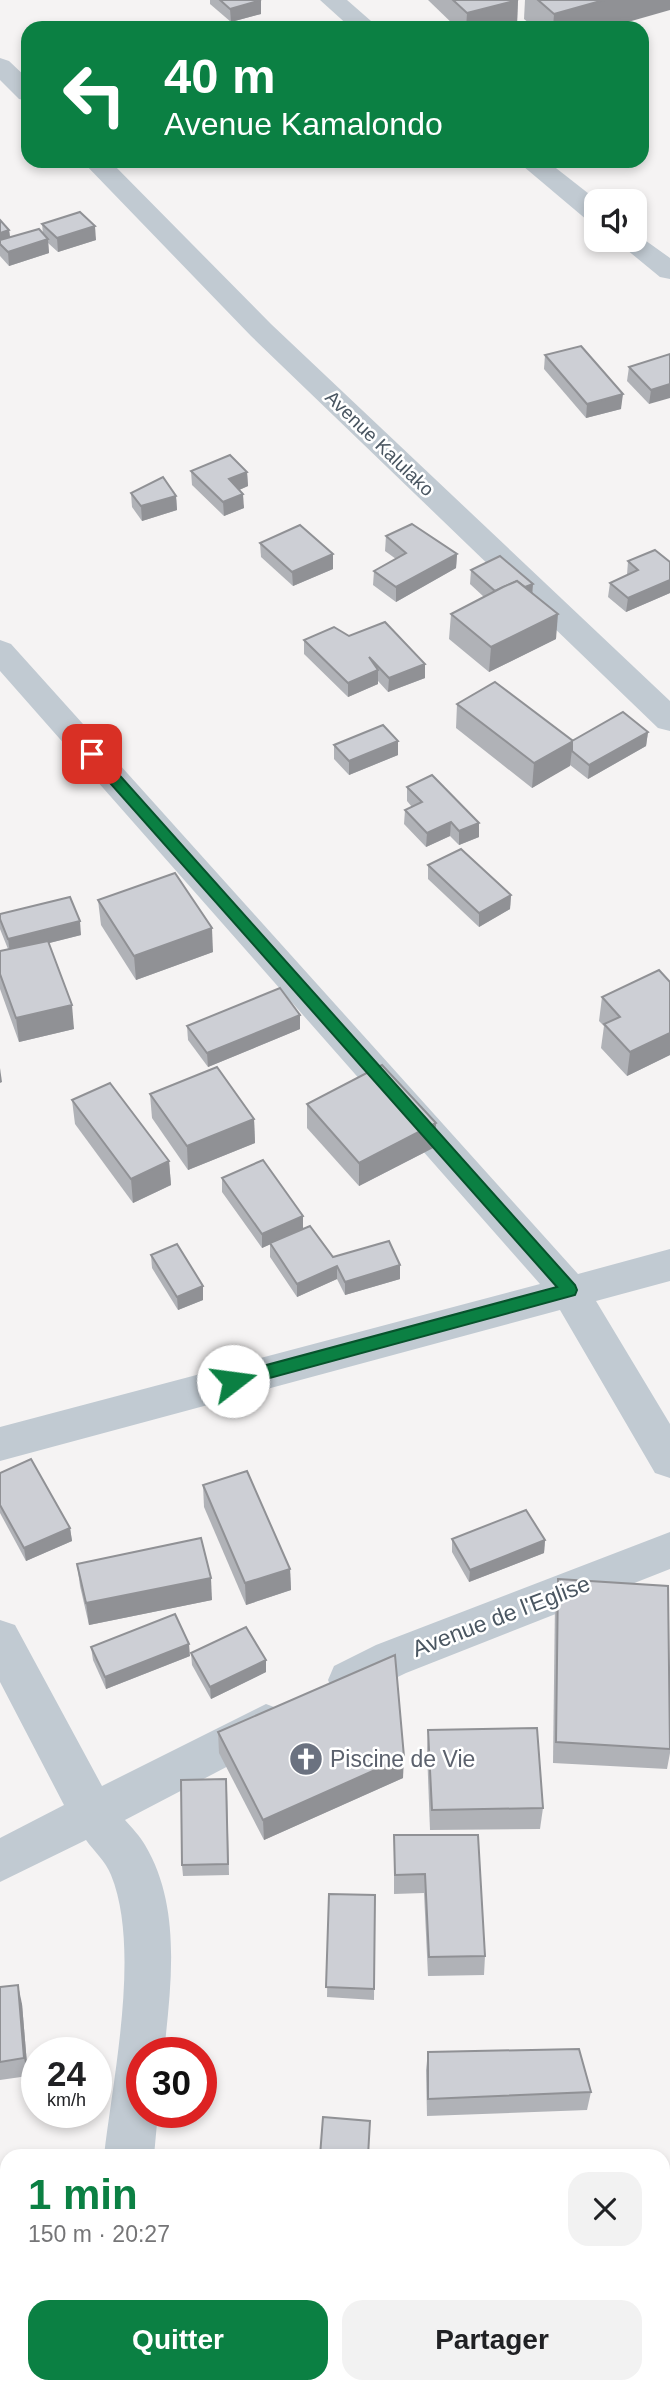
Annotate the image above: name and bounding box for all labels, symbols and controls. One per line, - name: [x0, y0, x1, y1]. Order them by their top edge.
- icon: left: [49, 49, 140, 140]
- text: 40 m: [164, 49, 276, 103]
- text: Avenue Kamalondo: [164, 106, 443, 142]
- map controls: [584, 189, 647, 252]
- button: sound: [584, 189, 647, 252]
- street label: Avenue Kalulako: [321, 386, 438, 500]
- pin: [62, 724, 122, 784]
- icon: arrive: [73, 735, 111, 773]
- position arrow: [196, 1344, 270, 1418]
- street label: Avenue de l'Eglise: [409, 1570, 593, 1662]
- church icon: Piscine de Vie: [287, 1740, 325, 1778]
- place label: Piscine de Vie: [330, 1746, 475, 1772]
- speed limit sign: 30: [126, 2037, 217, 2128]
- text: 24: [47, 2054, 86, 2093]
- text: km/h: [47, 2090, 86, 2110]
- text: 1 min: [28, 2171, 138, 2218]
- button: close: [568, 2172, 642, 2246]
- text: 150 m · 20:27: [28, 2221, 170, 2247]
- button: Quitter: [28, 2300, 328, 2380]
- button: Partager: [342, 2300, 642, 2380]

